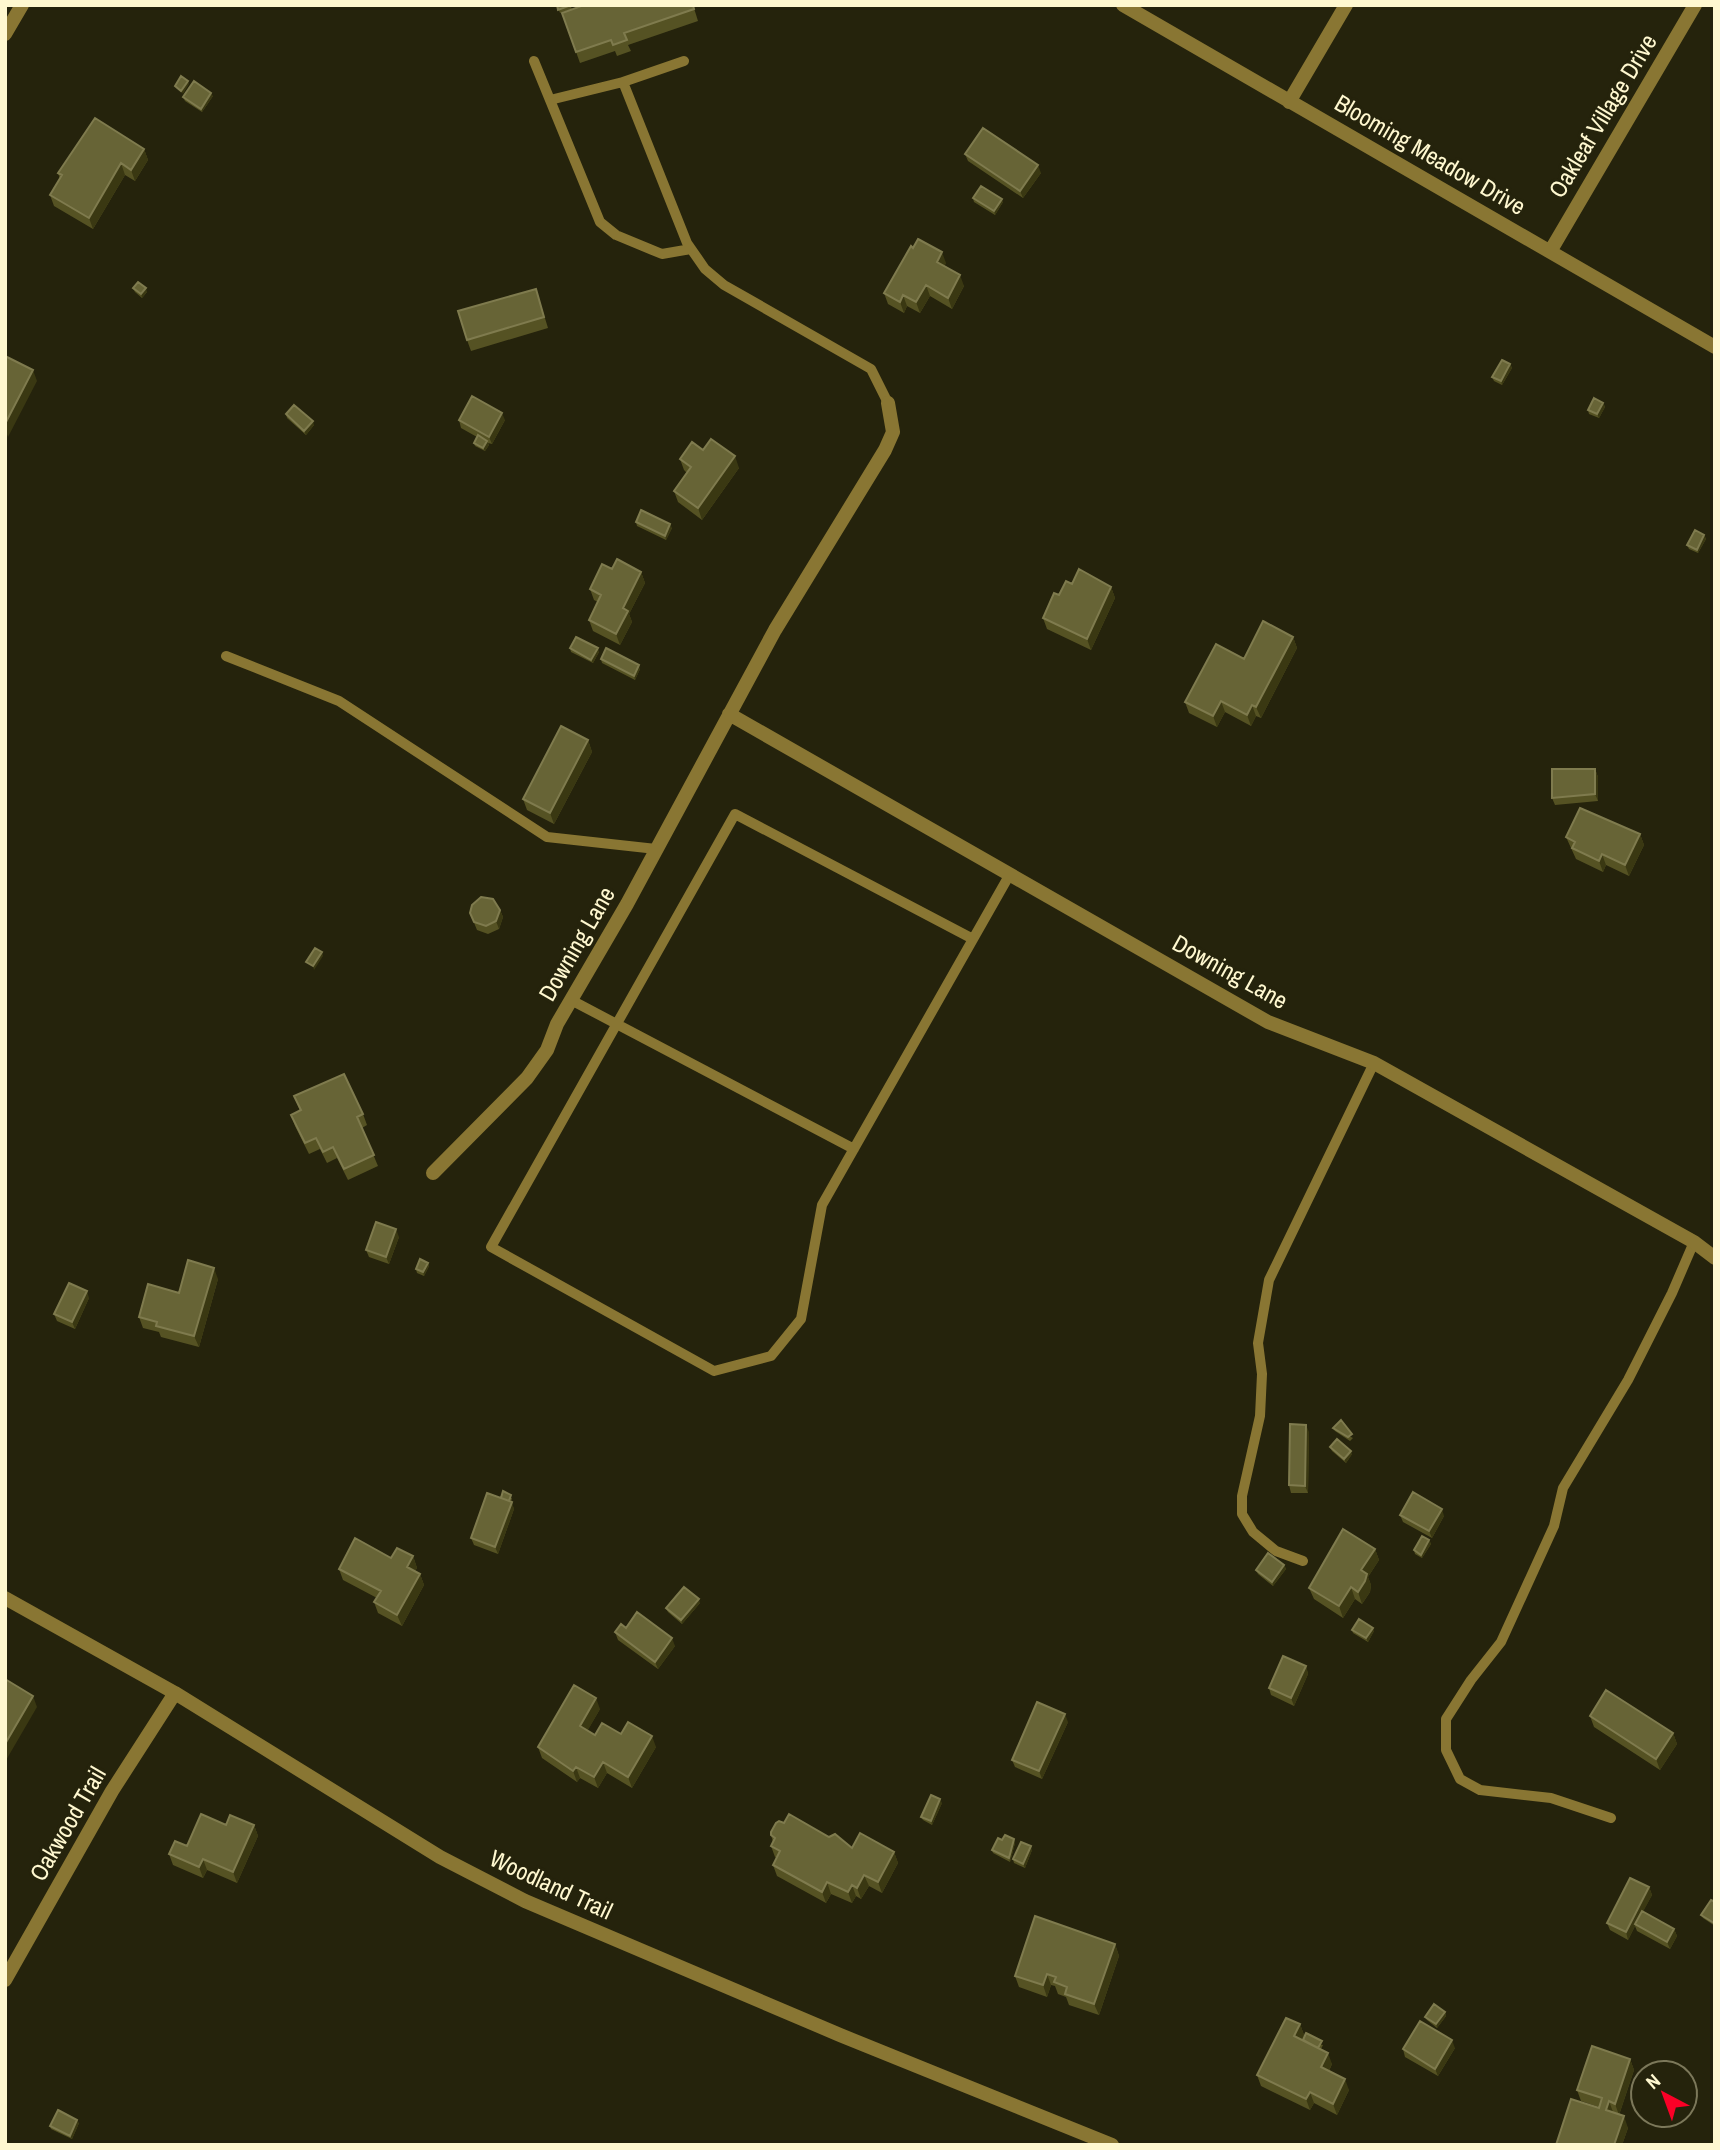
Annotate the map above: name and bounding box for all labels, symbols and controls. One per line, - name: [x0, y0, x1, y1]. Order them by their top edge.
- street label: Oakleaf Village Drive: [1541, 28, 1664, 203]
- street label: Blooming Meadow Drive: [1329, 86, 1532, 222]
- street label: Downing Lane: [531, 881, 622, 1006]
- street label: Downing Lane: [1167, 926, 1294, 1016]
- street label: Oakwood Trail: [22, 1761, 113, 1886]
- street label: Woodland Trail: [485, 1842, 618, 1927]
- north arrow: [1629, 2059, 1699, 2129]
- text: N: [1640, 2068, 1666, 2095]

